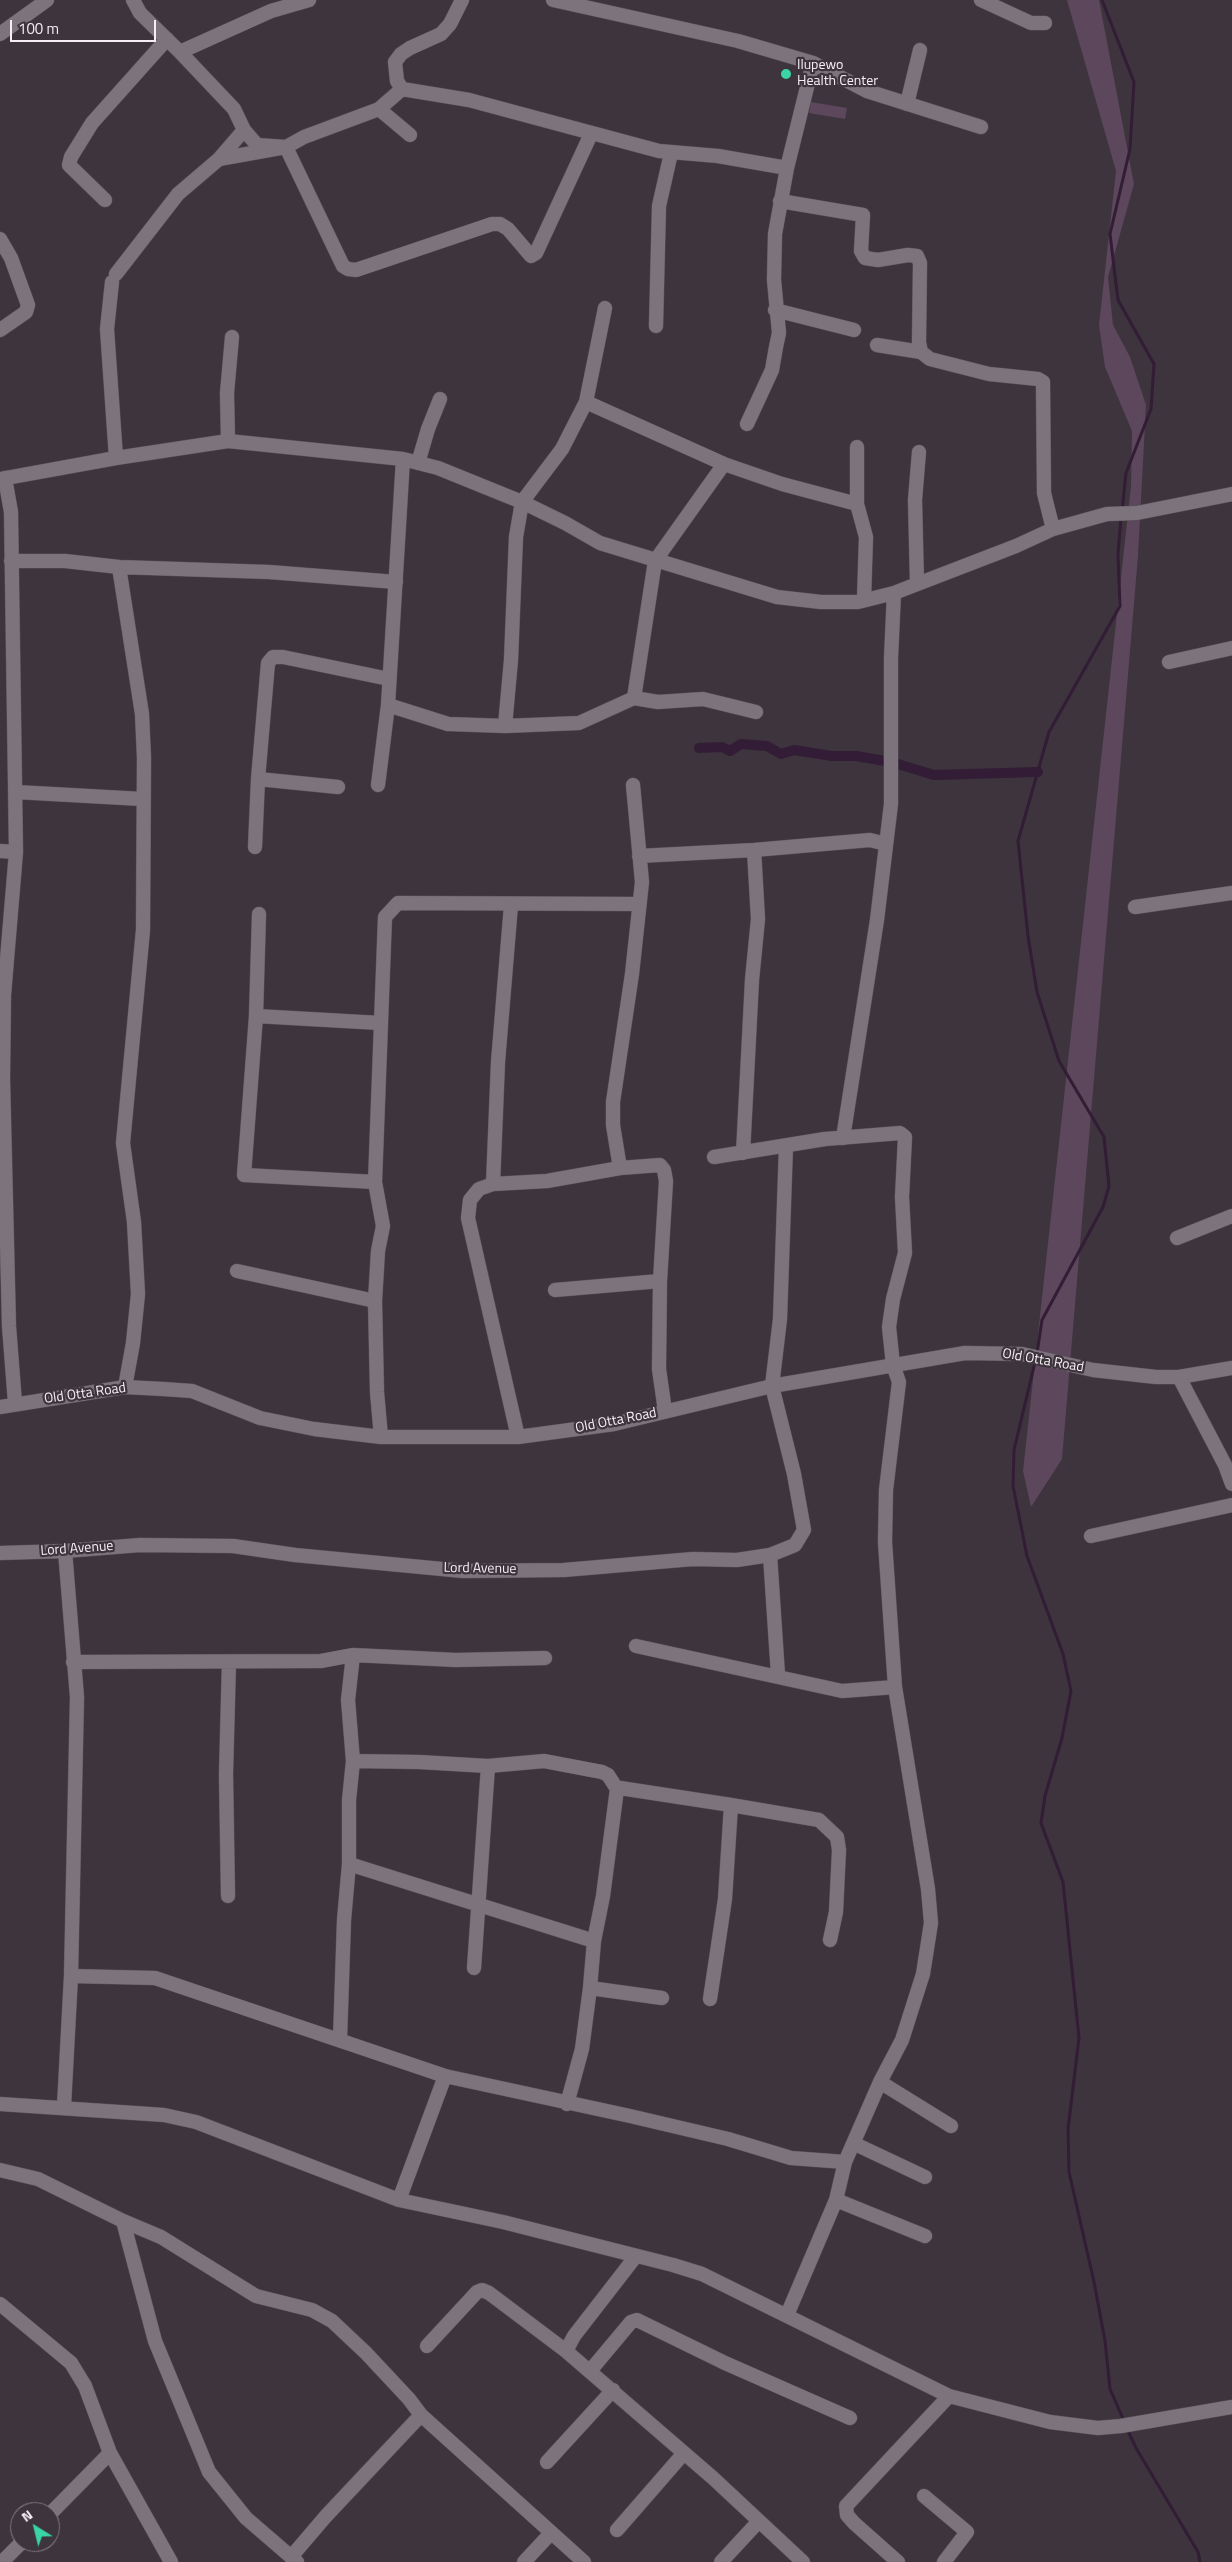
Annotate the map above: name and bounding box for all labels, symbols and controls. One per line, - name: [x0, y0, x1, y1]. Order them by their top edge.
- scale bar: [12, 10, 159, 42]
- text: 100 m: [18, 17, 59, 40]
- place label: Ilupewo Health Center: [797, 58, 878, 90]
- marker: Ilupewo Health Center: [779, 67, 793, 81]
- street label: Old Otta Road: [1001, 1346, 1085, 1376]
- street label: Old Otta Road: [43, 1380, 127, 1408]
- street label: Old Otta Road: [574, 1405, 658, 1437]
- street label: Lord Avenue: [40, 1538, 114, 1560]
- street label: Lord Avenue: [443, 1560, 517, 1578]
- north arrow: [10, 2502, 60, 2552]
- text: N: [16, 2504, 37, 2527]

